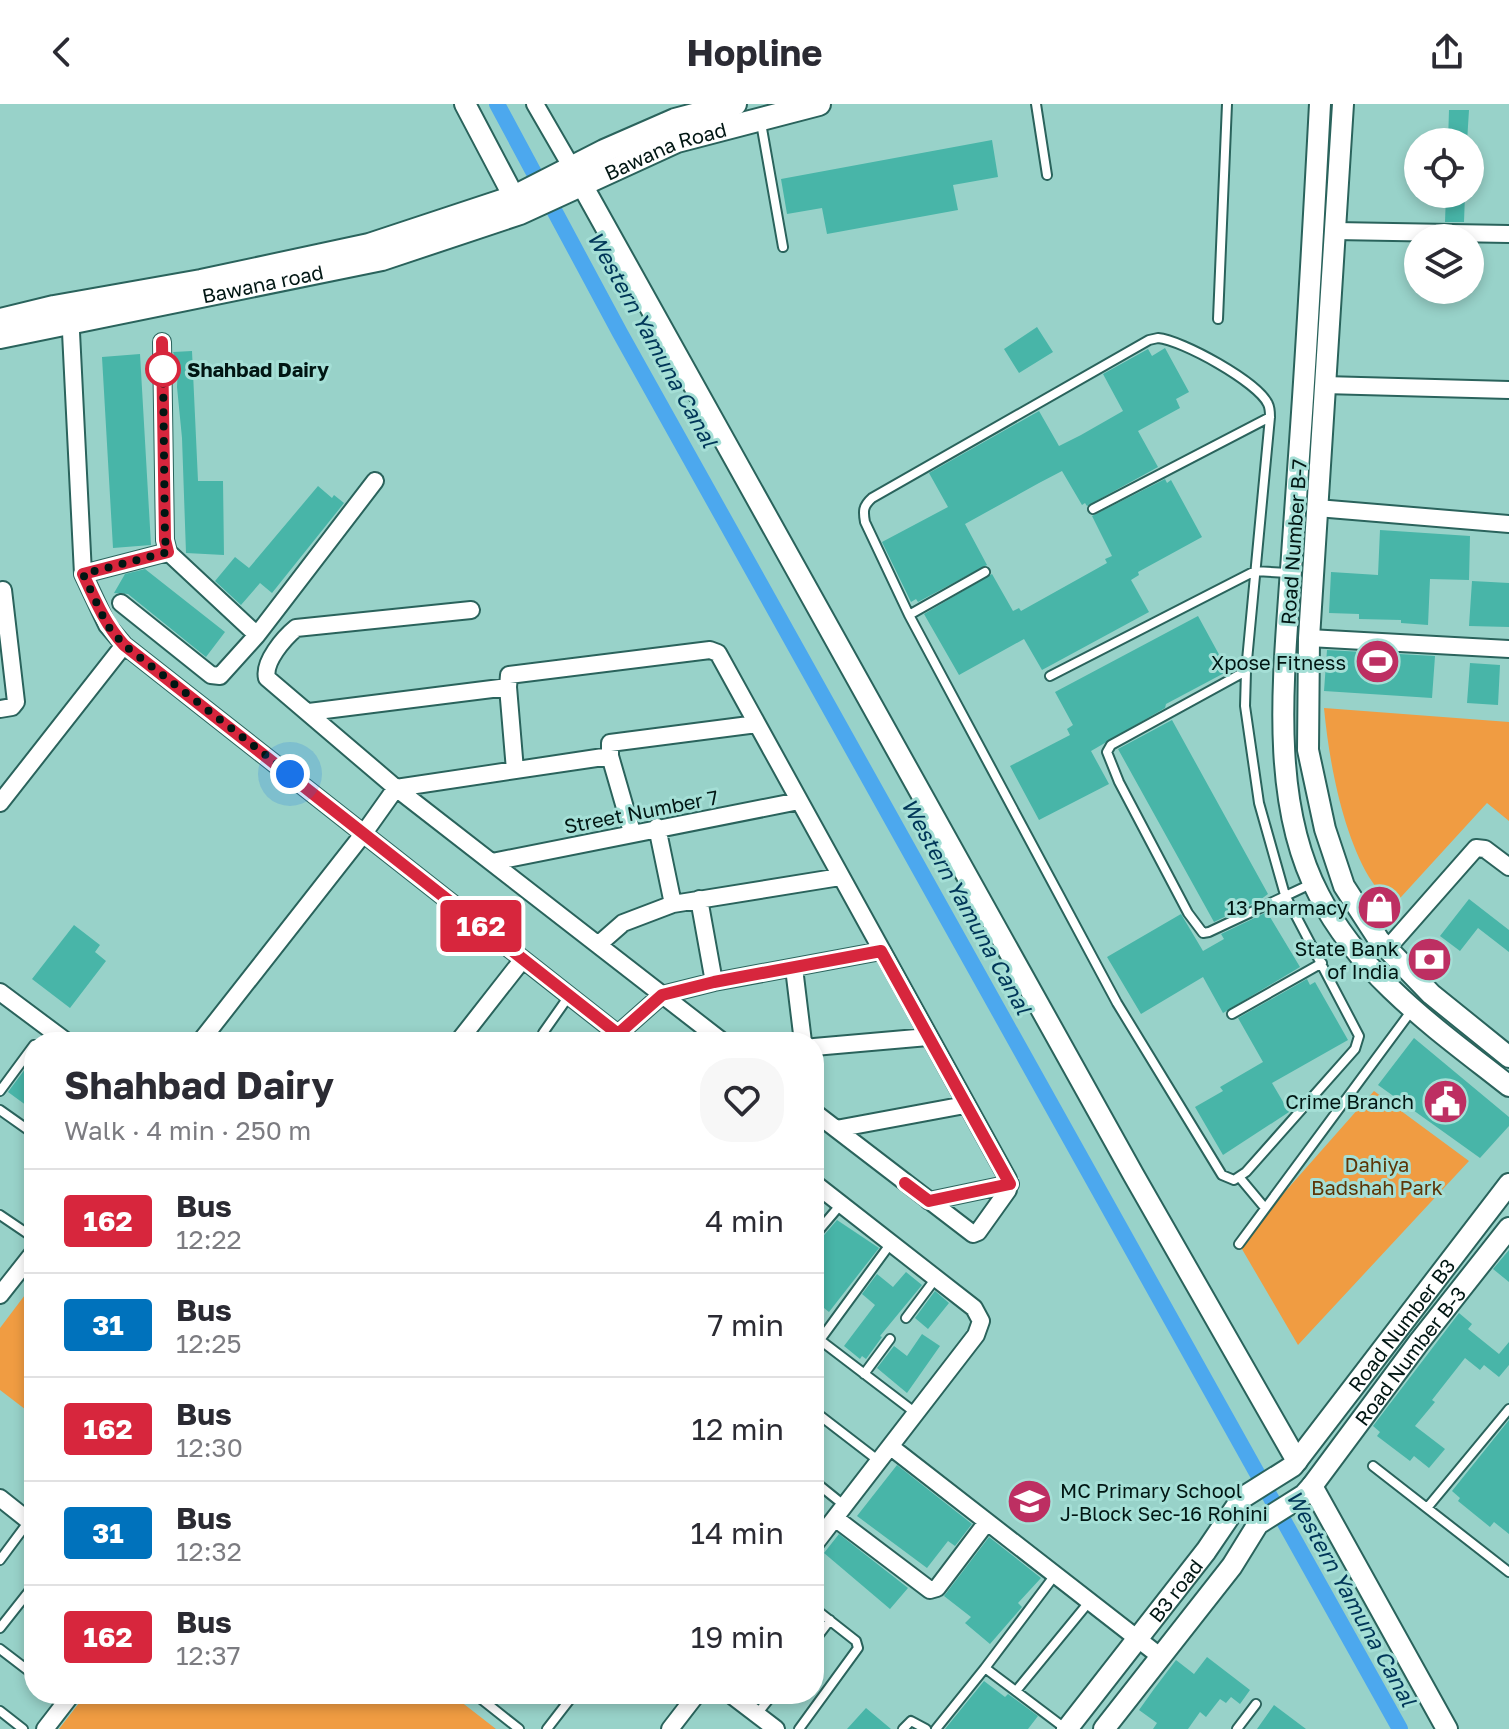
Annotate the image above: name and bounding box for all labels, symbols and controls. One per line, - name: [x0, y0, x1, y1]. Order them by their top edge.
- icon: back: [40, 30, 84, 74]
- icon: share: [1425, 30, 1469, 74]
- text: Hopline: [686, 31, 823, 74]
- street label: Bawana Road: [600, 117, 729, 185]
- map controls: [1404, 128, 1484, 304]
- button: locate: [1404, 128, 1484, 208]
- button: layers: [1404, 224, 1484, 304]
- water label: Western Yamuna Canal: [582, 226, 724, 453]
- street label: Bawana road: [200, 259, 325, 307]
- marker: Shahbad Dairy: [146, 352, 180, 386]
- place label: Shahbad Dairy: [187, 357, 329, 381]
- street label: Road Number B-7: [1275, 458, 1311, 626]
- sports icon: Xpose Fitness: [1353, 638, 1401, 686]
- place label: Xpose Fitness: [1211, 650, 1346, 674]
- your location: [270, 754, 310, 794]
- street label: Street Number 7: [562, 784, 720, 838]
- water label: Western Yamuna Canal: [896, 793, 1038, 1020]
- shop icon: 13 Pharmacy: [1355, 883, 1403, 931]
- place label: 13 Pharmacy: [1226, 895, 1348, 919]
- line badge: 162: [435, 900, 527, 952]
- text: 162: [456, 909, 506, 942]
- bank icon: State Bank of India: [1406, 935, 1454, 983]
- place label: State Bank of India: [1295, 936, 1399, 983]
- button: heart: [700, 1058, 784, 1142]
- text: Shahbad Dairy: [64, 1062, 334, 1107]
- public building icon: Crime Branch: [1421, 1077, 1469, 1125]
- place label: Crime Branch: [1285, 1089, 1414, 1113]
- text: Walk · 4 min · 250 m: [64, 1115, 311, 1146]
- park label: Dahiya Badshah Park: [1311, 1152, 1443, 1199]
- text: Bus: [176, 1188, 232, 1224]
- text: 4 min: [705, 1203, 784, 1239]
- text: 162: [83, 1204, 133, 1237]
- text: 12:22: [176, 1224, 242, 1255]
- street label: Road Number B3: [1343, 1254, 1460, 1396]
- street label: Road Number B-3: [1349, 1281, 1470, 1430]
- text: Bus: [176, 1292, 232, 1328]
- text: 7 min: [708, 1307, 784, 1343]
- text: 31: [92, 1308, 124, 1341]
- text: 12:25: [176, 1328, 242, 1359]
- text: Bus: [176, 1396, 232, 1432]
- text: 12 min: [692, 1411, 784, 1447]
- text: 162: [83, 1412, 133, 1445]
- text: 12:30: [176, 1432, 243, 1463]
- school or university icon: MC Primary School J-Block Sec-16 Rohini: [1005, 1477, 1053, 1525]
- place label: MC Primary School J-Block Sec-16 Rohini: [1060, 1478, 1268, 1525]
- water label: Western Yamuna Canal: [1281, 1485, 1423, 1712]
- text: Bus: [176, 1500, 232, 1536]
- text: 14 min: [691, 1515, 784, 1551]
- text: 31: [92, 1516, 124, 1549]
- text: 12:32: [176, 1536, 242, 1567]
- street label: B3 road: [1143, 1554, 1207, 1627]
- text: Bus: [176, 1604, 232, 1640]
- text: 19 min: [691, 1619, 784, 1655]
- text: 162: [83, 1620, 133, 1653]
- text: 12:37: [176, 1640, 240, 1671]

